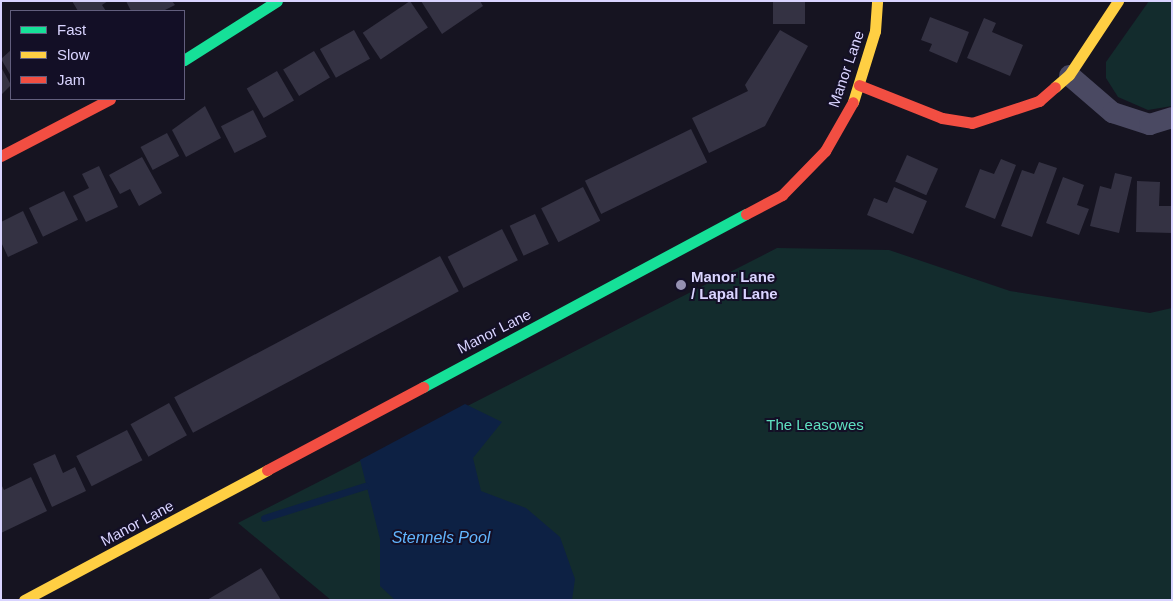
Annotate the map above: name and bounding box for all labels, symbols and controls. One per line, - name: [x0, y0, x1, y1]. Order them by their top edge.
- legend: [10, 10, 185, 100]
- text: Fast: [57, 21, 86, 38]
- street label: Manor Lane: [824, 28, 868, 110]
- text: Slow: [57, 46, 90, 63]
- text: Jam: [57, 71, 85, 88]
- place label: Manor Lane / Lapal Lane: [691, 267, 778, 302]
- marker: Manor Lane / Lapal Lane: [675, 279, 687, 291]
- street label: Manor Lane: [454, 305, 534, 357]
- park label: The Leasowes: [766, 416, 864, 434]
- street label: Manor Lane: [97, 496, 177, 550]
- water label: Stennels Pool: [392, 528, 490, 548]

